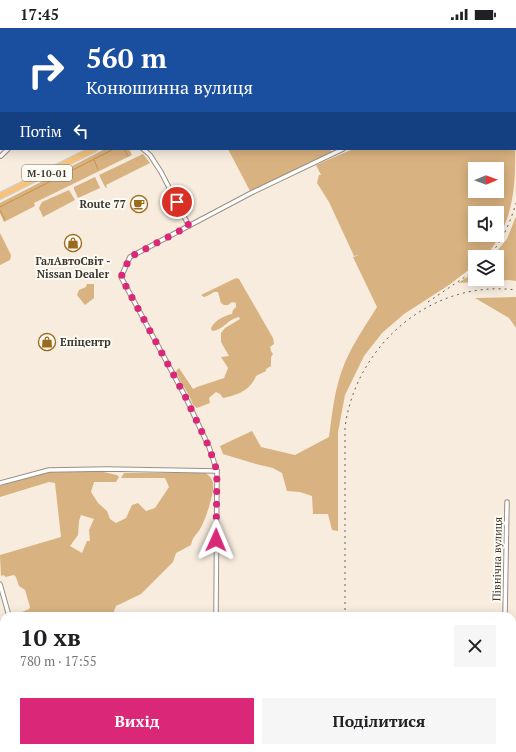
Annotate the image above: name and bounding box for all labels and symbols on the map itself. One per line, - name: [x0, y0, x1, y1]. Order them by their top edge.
- north arrow: [468, 162, 504, 198]
- road number: М-10-01: [22, 165, 72, 181]
- pin: [160, 185, 194, 219]
- cafe icon: Route 77: [129, 194, 149, 214]
- place label: Route 77: [80, 197, 126, 211]
- shop icon: ГалАвтоСвіт - Nissan Dealer: [63, 233, 83, 253]
- place label: ГалАвтоСвіт - Nissan Dealer: [35, 254, 111, 281]
- shop icon: Епіцентр: [37, 332, 57, 352]
- place label: Епіцентр: [60, 335, 111, 349]
- street label: Північна вулиця: [489, 516, 505, 601]
- position arrow: [195, 519, 237, 561]

